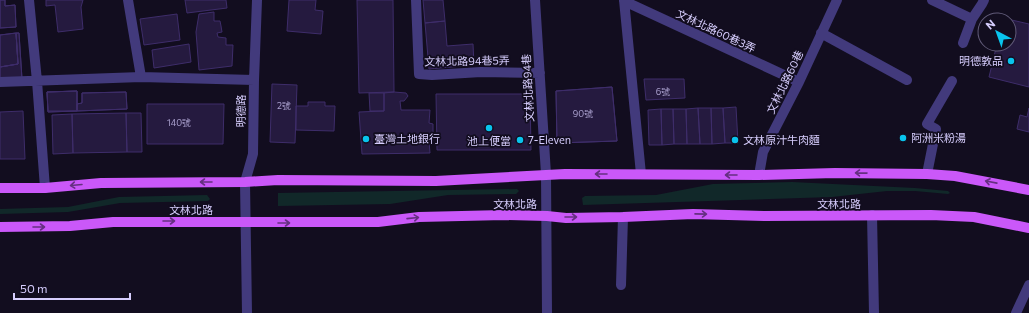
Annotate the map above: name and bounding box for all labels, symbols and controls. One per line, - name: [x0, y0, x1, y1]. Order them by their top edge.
- street label: 文林北路60巷3弄: [674, 6, 758, 55]
- north arrow: [977, 12, 1017, 52]
- text: N: [983, 16, 997, 32]
- street label: 文林北路60巷: [764, 48, 805, 116]
- street label: 文林北路94巷5弄: [424, 53, 510, 68]
- street label: 文林北路94巷: [519, 54, 536, 122]
- place label: 明德敦品: [959, 54, 1003, 67]
- marker: 明德敦品: [1006, 56, 1016, 66]
- house number: 6號: [656, 86, 670, 97]
- street label: 明德路: [234, 94, 247, 128]
- house number: 2號: [277, 100, 291, 111]
- house number: 90號: [573, 108, 593, 119]
- house number: 140號: [167, 117, 191, 128]
- marker: 池上便當: [484, 123, 494, 133]
- place label: 阿洲米粉湯: [911, 131, 966, 144]
- place label: 臺灣土地銀行: [374, 132, 440, 145]
- place label: 7-Eleven: [528, 133, 571, 146]
- place label: 文林原汁牛肉麵: [743, 133, 820, 146]
- marker: 阿洲米粉湯: [898, 133, 908, 143]
- marker: 臺灣土地銀行: [361, 134, 371, 144]
- place label: 池上便當: [467, 134, 511, 147]
- marker: 7-Eleven: [515, 135, 525, 145]
- marker: 文林原汁牛肉麵: [730, 135, 740, 145]
- one-way arrow: [855, 169, 868, 177]
- one-way arrow: [595, 170, 608, 178]
- one-way arrow: [725, 171, 738, 179]
- one-way arrow: [200, 178, 213, 186]
- one-way arrow: [985, 178, 998, 186]
- one-way arrow: [70, 181, 83, 189]
- street label: 文林北路: [493, 197, 537, 210]
- street label: 文林北路: [817, 197, 861, 210]
- street label: 文林北路: [169, 203, 213, 216]
- one-way arrow: [694, 211, 707, 218]
- one-way arrow: [564, 213, 577, 221]
- one-way arrow: [406, 214, 419, 222]
- one-way arrow: [162, 218, 175, 225]
- one-way arrow: [277, 219, 290, 227]
- one-way arrow: [32, 223, 45, 231]
- scale bar: [14, 275, 130, 301]
- text: 50 m: [20, 281, 48, 295]

